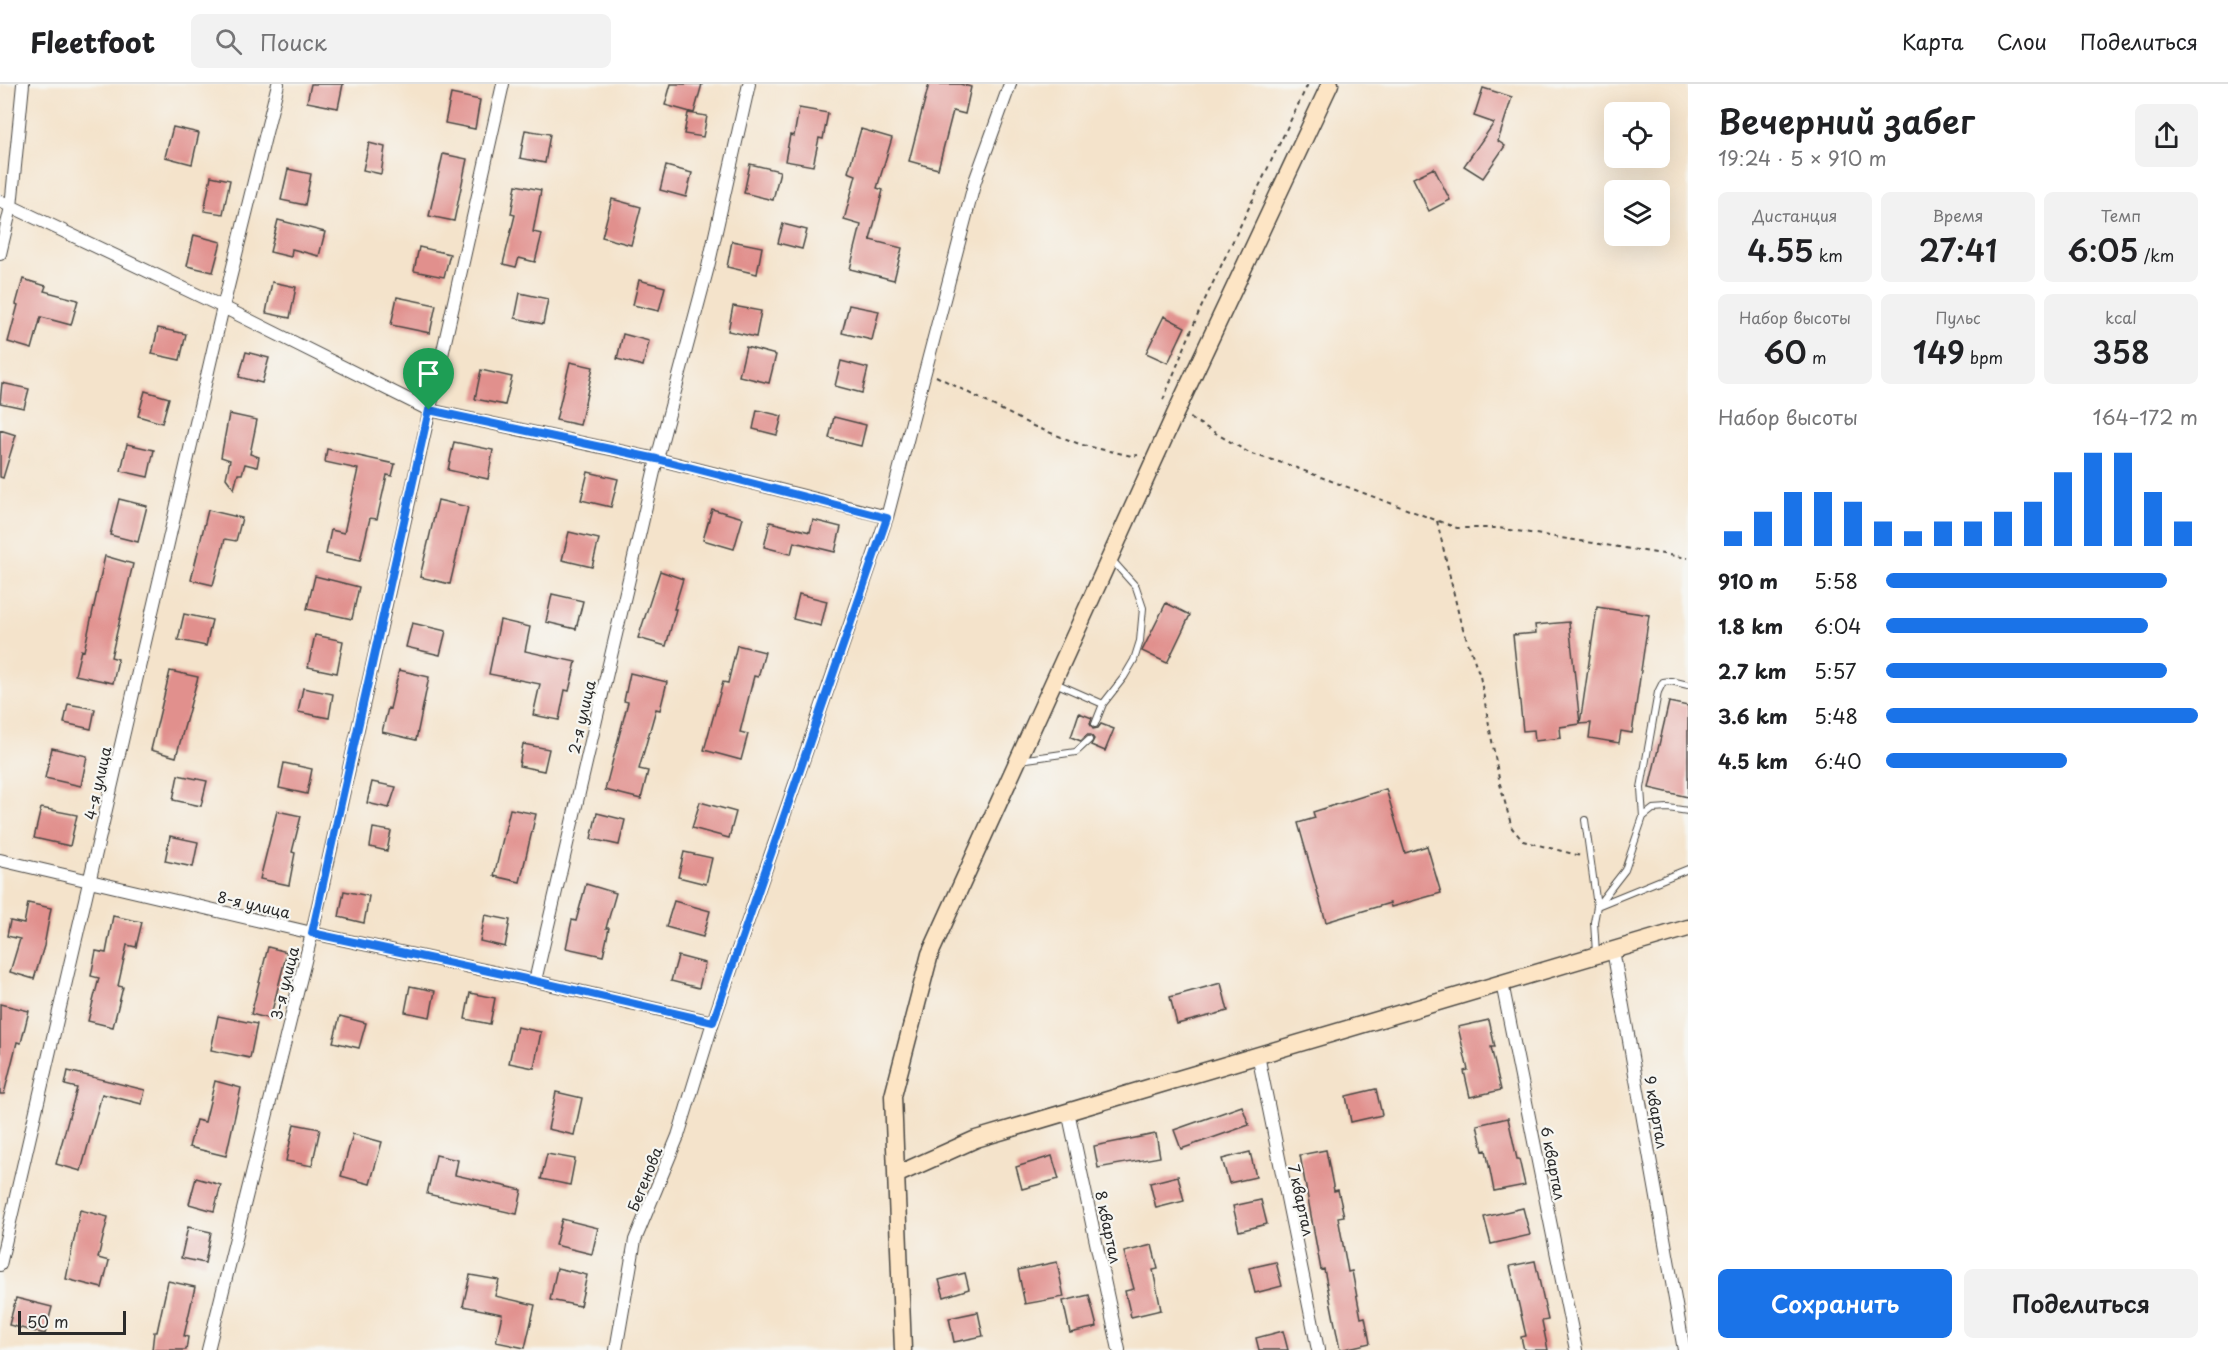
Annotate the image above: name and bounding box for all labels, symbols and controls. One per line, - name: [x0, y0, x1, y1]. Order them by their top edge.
- search box: [191, 14, 611, 68]
- text: Fleetfoot: [30, 20, 155, 63]
- icon: search: [212, 25, 245, 58]
- text: Поиск: [260, 25, 327, 58]
- text: Карта: [1902, 25, 1964, 57]
- text: Слои: [1997, 25, 2047, 57]
- text: Поделиться: [2080, 25, 2198, 57]
- text: Вечерний забег: [1718, 95, 1975, 145]
- map controls: [1604, 102, 1670, 246]
- button: locate: [1604, 102, 1670, 168]
- button: share: [2135, 104, 2198, 167]
- text: 19:24 · 5 × 910 m: [1718, 143, 1887, 173]
- button: layers: [1604, 180, 1670, 246]
- text: Дистанция: [1753, 203, 1837, 227]
- text: Время: [1932, 203, 1984, 227]
- text: Темп: [2101, 203, 2141, 227]
- text: 4.55: [1747, 227, 1814, 272]
- text: 27:41: [1919, 227, 1997, 272]
- text: 6:05: [2068, 227, 2139, 272]
- text: km: [1814, 243, 1843, 267]
- text: /km: [2139, 243, 2174, 267]
- text: Набор высоты: [1739, 305, 1851, 329]
- text: Пульс: [1935, 305, 1981, 329]
- text: kcal: [2105, 305, 2137, 329]
- text: 60: [1764, 329, 1807, 374]
- text: 149: [1913, 329, 1965, 374]
- text: 358: [2092, 329, 2150, 374]
- text: m: [1807, 345, 1827, 369]
- text: bpm: [1965, 345, 2003, 369]
- pin: [403, 348, 454, 410]
- icon: arrive: [412, 357, 445, 390]
- text: Набор высоты: [1718, 402, 1858, 432]
- text: 164–172 m: [2093, 402, 2198, 432]
- text: 910 m: [1718, 566, 1778, 596]
- text: 5:58: [1814, 566, 1858, 596]
- text: 1.8 km: [1718, 611, 1783, 641]
- text: 6:04: [1814, 611, 1862, 641]
- text: 2.7 km: [1718, 656, 1786, 686]
- text: 5:57: [1814, 656, 1857, 686]
- street label: 2-я улица: [561, 677, 601, 756]
- text: 3.6 km: [1718, 701, 1788, 731]
- text: 5:48: [1814, 701, 1858, 731]
- street label: 4-я улица: [77, 743, 117, 822]
- text: 4.5 km: [1718, 746, 1788, 776]
- text: 6:40: [1814, 746, 1862, 776]
- street label: 8-я улица: [215, 884, 293, 924]
- street label: 3-я улица: [264, 943, 304, 1022]
- street label: 9 квартал: [1639, 1074, 1675, 1150]
- street label: 6 квартал: [1536, 1124, 1572, 1202]
- street label: Бегенова: [621, 1142, 668, 1215]
- street label: 7 квартал: [1283, 1162, 1321, 1238]
- street label: 8 квартал: [1090, 1189, 1128, 1266]
- button: Сохранить: [1718, 1269, 1952, 1338]
- button: Поделиться: [1964, 1269, 2198, 1338]
- scale bar: [18, 1308, 126, 1336]
- text: 50 m: [27, 1309, 68, 1333]

